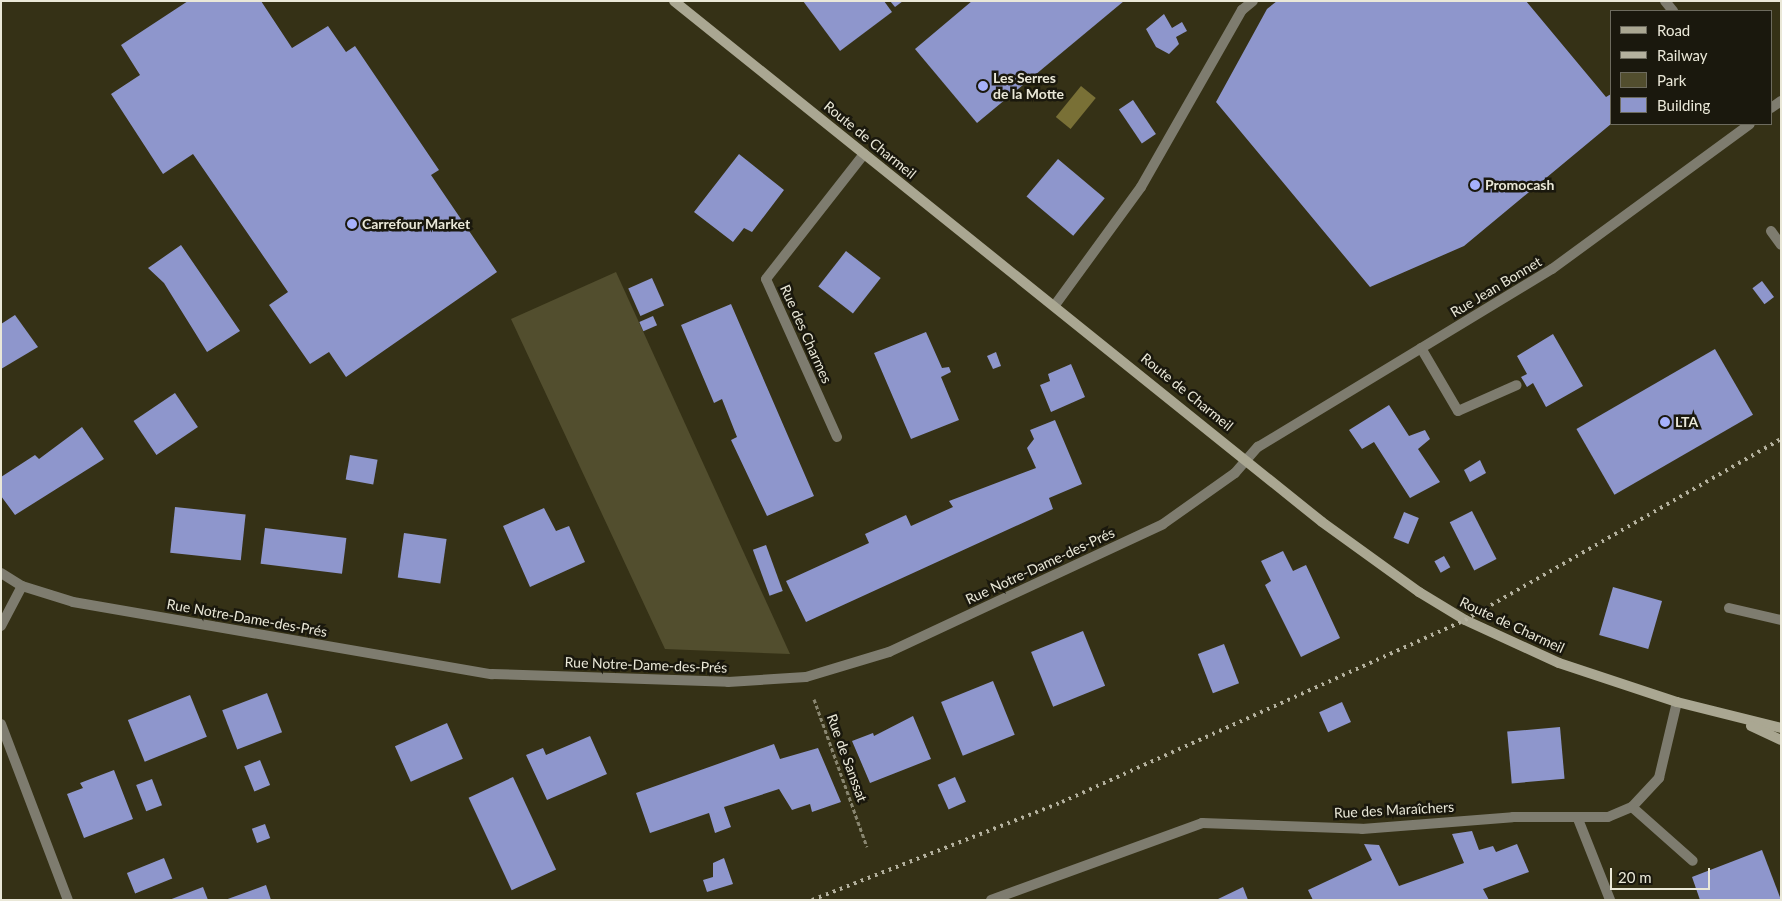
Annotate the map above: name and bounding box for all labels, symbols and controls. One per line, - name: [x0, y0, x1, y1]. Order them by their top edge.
- legend: [1610, 10, 1772, 125]
- text: Road: [1657, 21, 1690, 39]
- text: Railway: [1657, 46, 1708, 64]
- place label: Les Serres de la Motte: [993, 70, 1064, 102]
- text: Park: [1657, 71, 1686, 89]
- marker: Les Serres de la Motte: [977, 80, 989, 92]
- text: Building: [1657, 96, 1710, 114]
- street label: Route de Charmeil: [821, 98, 919, 182]
- place label: Promocash: [1485, 177, 1554, 193]
- marker: Promocash: [1469, 179, 1481, 191]
- place label: Carrefour Market: [362, 216, 470, 232]
- marker: Carrefour Market: [346, 218, 358, 230]
- street label: Rue Jean Bonnet: [1447, 253, 1545, 321]
- street label: Rue des Charmes: [777, 282, 835, 386]
- street label: Route de Charmeil: [1138, 350, 1236, 434]
- place label: LTA: [1675, 414, 1698, 430]
- marker: LTA: [1659, 416, 1671, 428]
- street label: Rue Notre-Dame-des-Prés: [963, 524, 1117, 608]
- street label: Route de Charmeil: [1457, 593, 1567, 657]
- street label: Rue Notre-Dame-des-Prés: [166, 596, 328, 640]
- street label: Rue Notre-Dame-des-Prés: [564, 654, 728, 676]
- street label: Rue de Sanssat: [823, 712, 871, 804]
- street label: Rue des Maraîchers: [1334, 798, 1454, 822]
- scale bar: [1612, 858, 1712, 890]
- text: 20 m: [1618, 868, 1652, 886]

